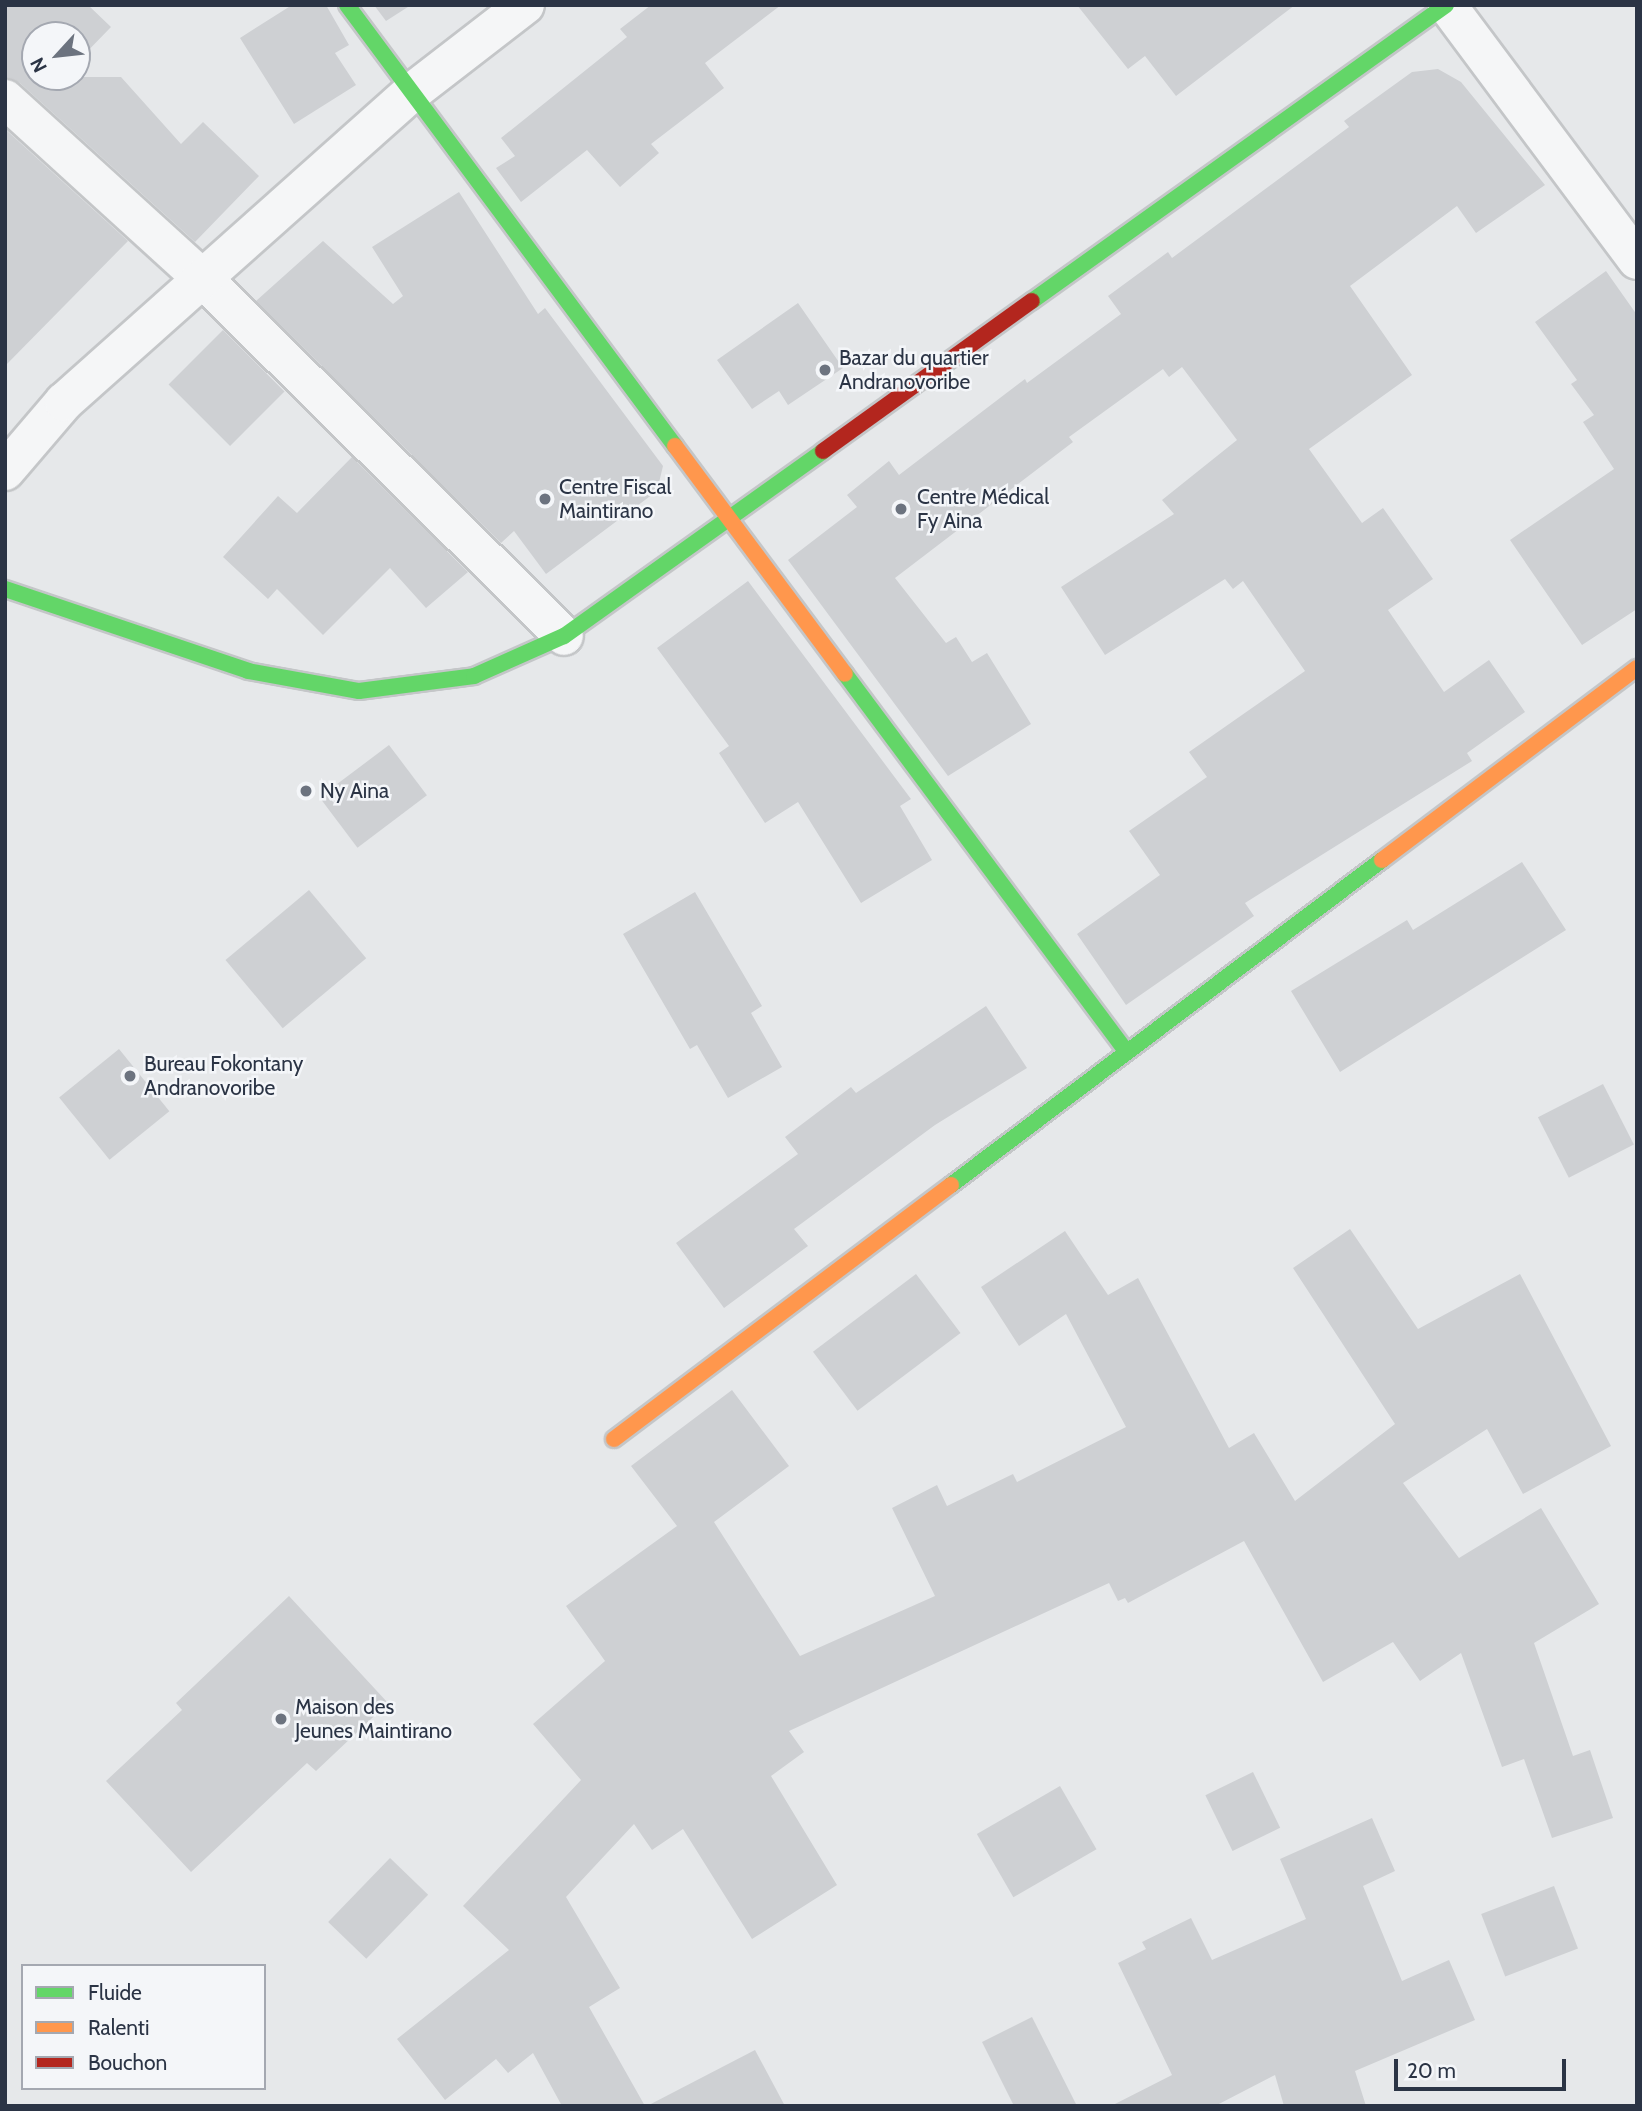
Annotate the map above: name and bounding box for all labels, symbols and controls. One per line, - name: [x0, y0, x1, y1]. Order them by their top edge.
- north arrow: [21, 21, 91, 91]
- text: N: [25, 54, 52, 76]
- place label: Bazar du quartier Andranovoribe: [839, 345, 989, 395]
- marker: Bazar du quartier Andranovoribe: [817, 362, 833, 378]
- place label: Centre Fiscal Maintirano: [559, 474, 671, 524]
- place label: Centre Médical Fy Aina: [917, 484, 1049, 534]
- marker: Centre Fiscal Maintirano: [537, 491, 553, 507]
- marker: Centre Médical Fy Aina: [891, 499, 911, 519]
- place label: Ny Aina: [320, 778, 389, 804]
- marker: Ny Aina: [298, 783, 314, 799]
- place label: Bureau Fokontany Andranovoribe: [144, 1051, 303, 1101]
- marker: Bureau Fokontany Andranovoribe: [122, 1068, 138, 1084]
- place label: Maison des Jeunes Maintirano: [295, 1694, 452, 1744]
- marker: Maison des Jeunes Maintirano: [273, 1711, 289, 1727]
- legend: [21, 1964, 266, 2090]
- text: Fluide: [88, 1980, 142, 2005]
- text: Ralenti: [88, 2015, 149, 2040]
- scale bar: [1397, 2044, 1568, 2088]
- text: Bouchon: [88, 2050, 167, 2075]
- text: 20 m: [1407, 2058, 1456, 2083]

